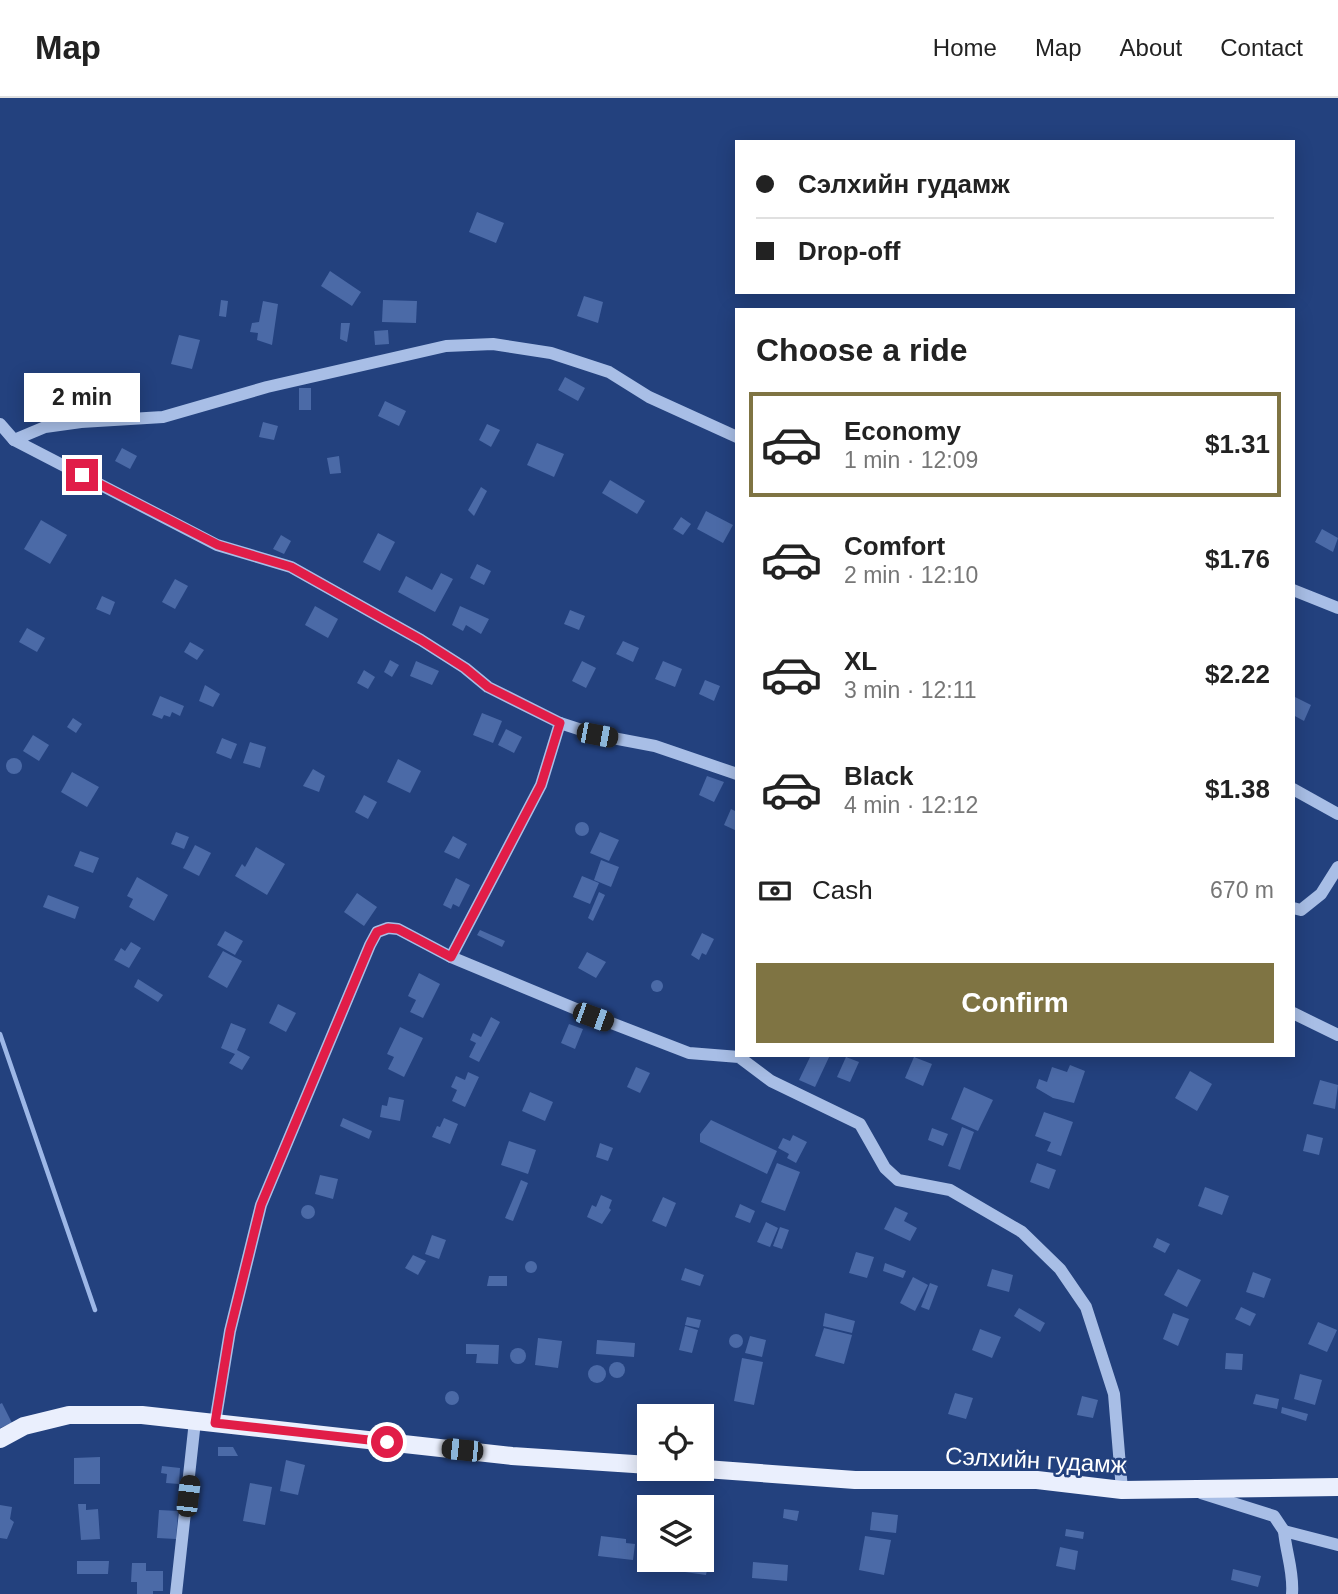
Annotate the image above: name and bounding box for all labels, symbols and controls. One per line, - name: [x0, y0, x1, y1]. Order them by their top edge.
- text: Map: [35, 29, 101, 66]
- text: Home: [933, 34, 997, 61]
- text: Map: [1035, 34, 1082, 61]
- text: About: [1120, 34, 1182, 61]
- text: Contact: [1220, 34, 1303, 61]
- text: Сэлхийн гудамж: [798, 169, 1010, 199]
- text: Drop-off: [798, 236, 901, 266]
- text: Choose a ride: [756, 332, 968, 368]
- callout: 2 min: [24, 374, 140, 422]
- text: 2 min: [52, 384, 112, 410]
- icon: car: [760, 413, 823, 476]
- text: Economy: [844, 416, 961, 446]
- text: $1.31: [1205, 429, 1270, 459]
- text: 1 min · 12:09: [844, 447, 978, 473]
- route end: [66, 459, 98, 491]
- icon: car: [760, 528, 823, 591]
- text: Comfort: [844, 531, 945, 561]
- text: $1.76: [1205, 544, 1270, 574]
- text: 2 min · 12:10: [844, 562, 978, 588]
- icon: car: [760, 643, 823, 706]
- text: XL: [844, 646, 877, 676]
- text: $2.22: [1205, 659, 1270, 689]
- text: 3 min · 12:11: [844, 677, 977, 703]
- car: [575, 721, 620, 749]
- icon: car: [760, 758, 823, 821]
- text: Black: [844, 761, 913, 791]
- text: $1.38: [1205, 774, 1270, 804]
- text: 4 min · 12:12: [844, 792, 978, 818]
- icon: cash: [756, 872, 794, 910]
- text: Cash: [812, 875, 873, 905]
- text: 670 m: [1210, 877, 1274, 903]
- button: Confirm: [756, 963, 1274, 1043]
- car: [570, 1000, 617, 1034]
- map controls: [637, 1404, 714, 1572]
- button: locate: [637, 1404, 714, 1481]
- route start: [371, 1426, 403, 1458]
- car: [441, 1437, 484, 1463]
- street label: Сэлхийн гудамж: [945, 1442, 1127, 1478]
- car: [176, 1474, 201, 1518]
- button: layers: [637, 1495, 714, 1572]

